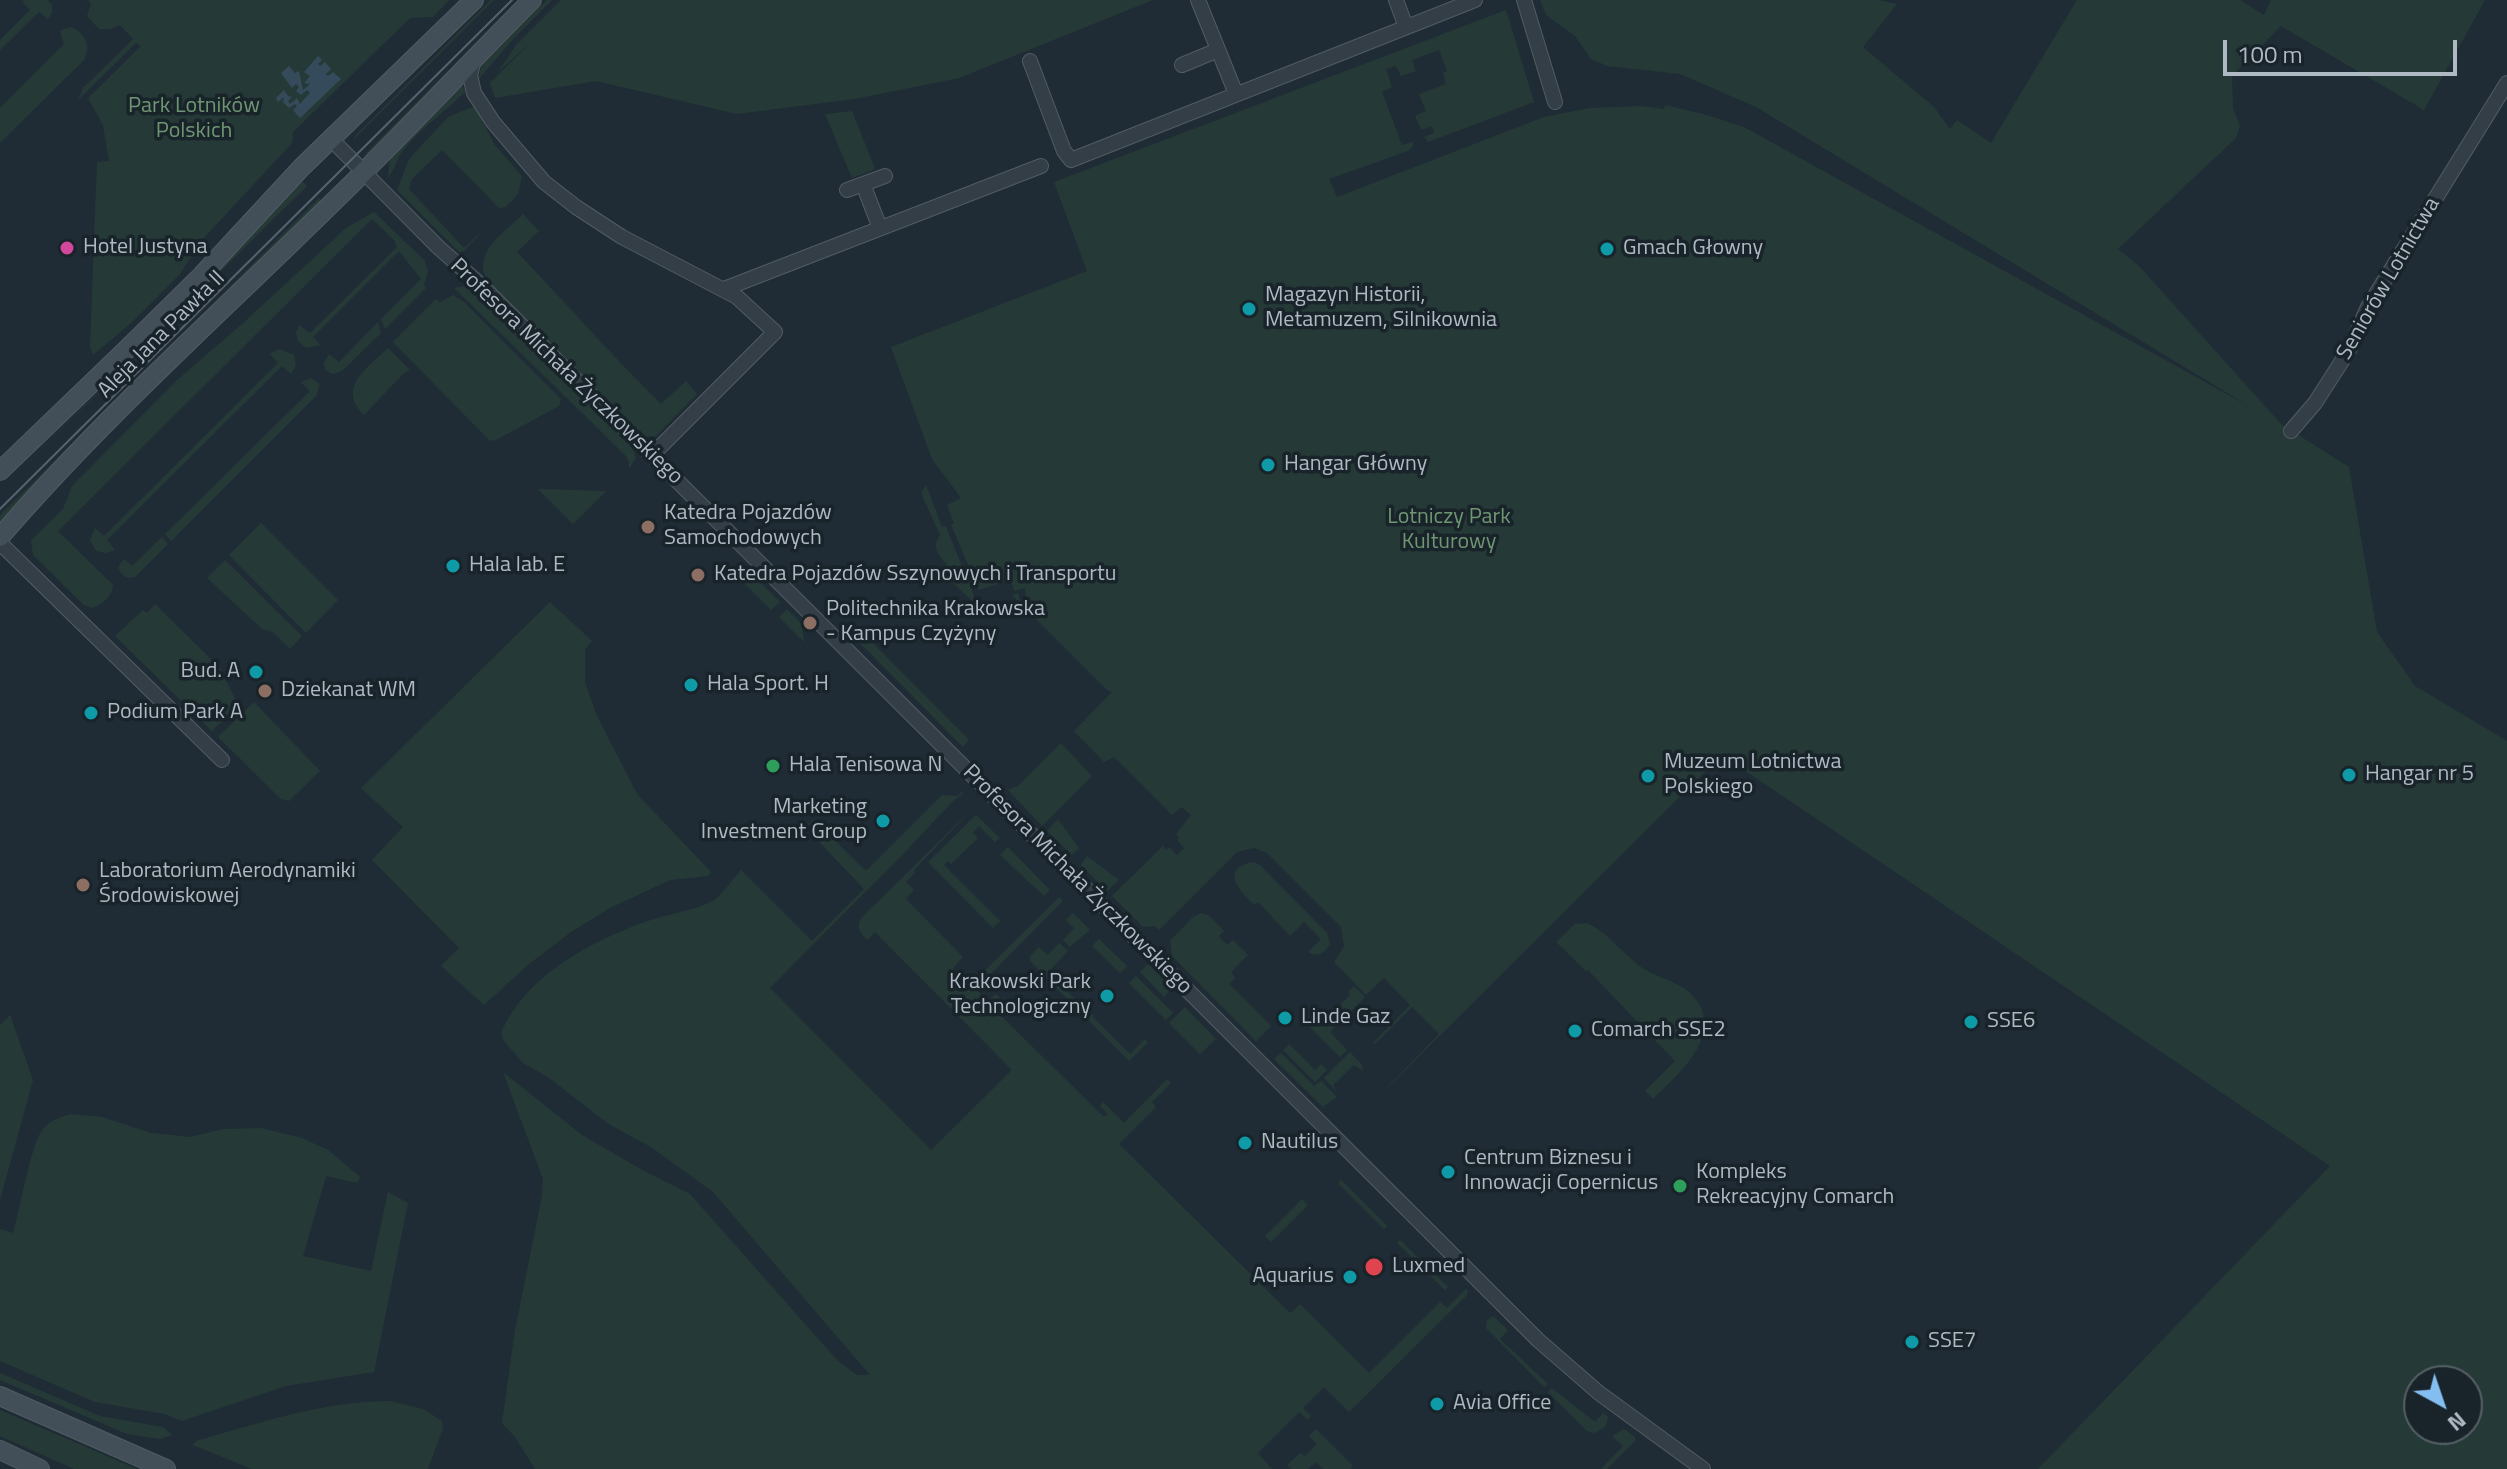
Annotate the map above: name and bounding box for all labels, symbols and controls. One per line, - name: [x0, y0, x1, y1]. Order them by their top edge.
- scale bar: [2227, 24, 2461, 74]
- text: 100 m: [2237, 36, 2303, 72]
- park label: Park Lotników Polskich: [128, 94, 260, 146]
- street label: Seniorów Lotnictwa: [2332, 193, 2446, 365]
- place label: Hotel Justyna: [83, 235, 207, 261]
- place label: Gmach Głowny: [1623, 236, 1763, 262]
- marker: Hotel Justyna: [58, 239, 76, 257]
- marker: Gmach Głowny: [1598, 240, 1616, 258]
- street label: Profesora Michała Życzkowskiego: [444, 254, 688, 490]
- street label: Aleja Jana Pawła II: [93, 266, 231, 404]
- place label: Magazyn Historii, Metamuzem, Silnikownia: [1265, 283, 1497, 334]
- marker: Magazyn Historii, Metamuzem, Silnikownia: [1240, 300, 1258, 318]
- place label: Hangar Główny: [1284, 452, 1427, 478]
- marker: Hangar Główny: [1259, 456, 1277, 474]
- place label: Katedra Pojazdów Samochodowych: [664, 501, 832, 552]
- park label: Lotniczy Park Kulturowy: [1387, 505, 1511, 556]
- marker: Katedra Pojazdów Samochodowych: [639, 518, 657, 536]
- place label: Hala lab. E: [469, 553, 565, 579]
- marker: Hala lab. E: [444, 557, 462, 575]
- place label: Katedra Pojazdów Sszynowych i Transportu: [714, 562, 1116, 588]
- marker: Katedra Pojazdów Sszynowych i Transportu: [689, 566, 707, 584]
- place label: Politechnika Krakowska - Kampus Czyżyny: [826, 597, 1045, 648]
- marker: Politechnika Krakowska - Kampus Czyżyny: [801, 614, 819, 632]
- place label: Bud. A: [180, 659, 240, 685]
- marker: Bud. A: [247, 663, 265, 681]
- place label: Hala Sport. H: [707, 672, 829, 698]
- marker: Hala Sport. H: [682, 676, 700, 694]
- place label: Dziekanat WM: [281, 678, 416, 704]
- marker: Dziekanat WM: [256, 682, 274, 700]
- place label: Podium Park A: [107, 700, 243, 726]
- marker: Podium Park A: [82, 704, 100, 722]
- place label: Muzeum Lotnictwa Polskiego: [1664, 750, 1841, 802]
- place label: Hala Tenisowa N: [789, 753, 942, 779]
- marker: Hala Tenisowa N: [764, 757, 782, 775]
- street label: Profesora Michała Życzkowskiego: [957, 760, 1197, 1000]
- place label: Hangar nr 5: [2365, 762, 2474, 788]
- marker: Hangar nr 5: [2340, 766, 2358, 784]
- marker: Muzeum Lotnictwa Polskiego: [1639, 767, 1657, 785]
- place label: Marketing Investment Group: [701, 795, 867, 846]
- marker: Marketing Investment Group: [874, 812, 892, 830]
- place label: Laboratorium Aerodynamiki Środowiskowej: [99, 859, 356, 910]
- marker: Laboratorium Aerodynamiki Środowiskowej: [74, 876, 92, 894]
- place label: Krakowski Park Technologiczny: [949, 970, 1091, 1022]
- marker: Krakowski Park Technologiczny: [1098, 987, 1116, 1005]
- place label: Linde Gaz: [1301, 1005, 1390, 1031]
- marker: Linde Gaz: [1276, 1009, 1294, 1027]
- place label: SSE6: [1987, 1009, 2035, 1035]
- marker: SSE6: [1962, 1013, 1980, 1031]
- place label: Comarch SSE2: [1591, 1018, 1726, 1044]
- marker: Comarch SSE2: [1566, 1022, 1584, 1040]
- place label: Nautilus: [1261, 1130, 1338, 1156]
- marker: Nautilus: [1236, 1134, 1254, 1152]
- place label: Centrum Biznesu i Innowacji Copernicus: [1464, 1146, 1658, 1198]
- place label: Kompleks Rekreacyjny Comarch: [1696, 1160, 1894, 1212]
- marker: Centrum Biznesu i Innowacji Copernicus: [1439, 1163, 1457, 1181]
- marker: Kompleks Rekreacyjny Comarch: [1671, 1177, 1689, 1195]
- place label: Luxmed: [1392, 1254, 1465, 1280]
- marker: Luxmed: [1363, 1256, 1385, 1278]
- place label: Aquarius: [1252, 1264, 1334, 1290]
- marker: Aquarius: [1341, 1268, 1359, 1286]
- place label: SSE7: [1928, 1329, 1976, 1355]
- marker: SSE7: [1903, 1333, 1921, 1351]
- north arrow: [2403, 1365, 2483, 1445]
- place label: Avia Office: [1453, 1391, 1551, 1417]
- marker: Avia Office: [1428, 1395, 1446, 1413]
- text: N: [2440, 1404, 2474, 1440]

